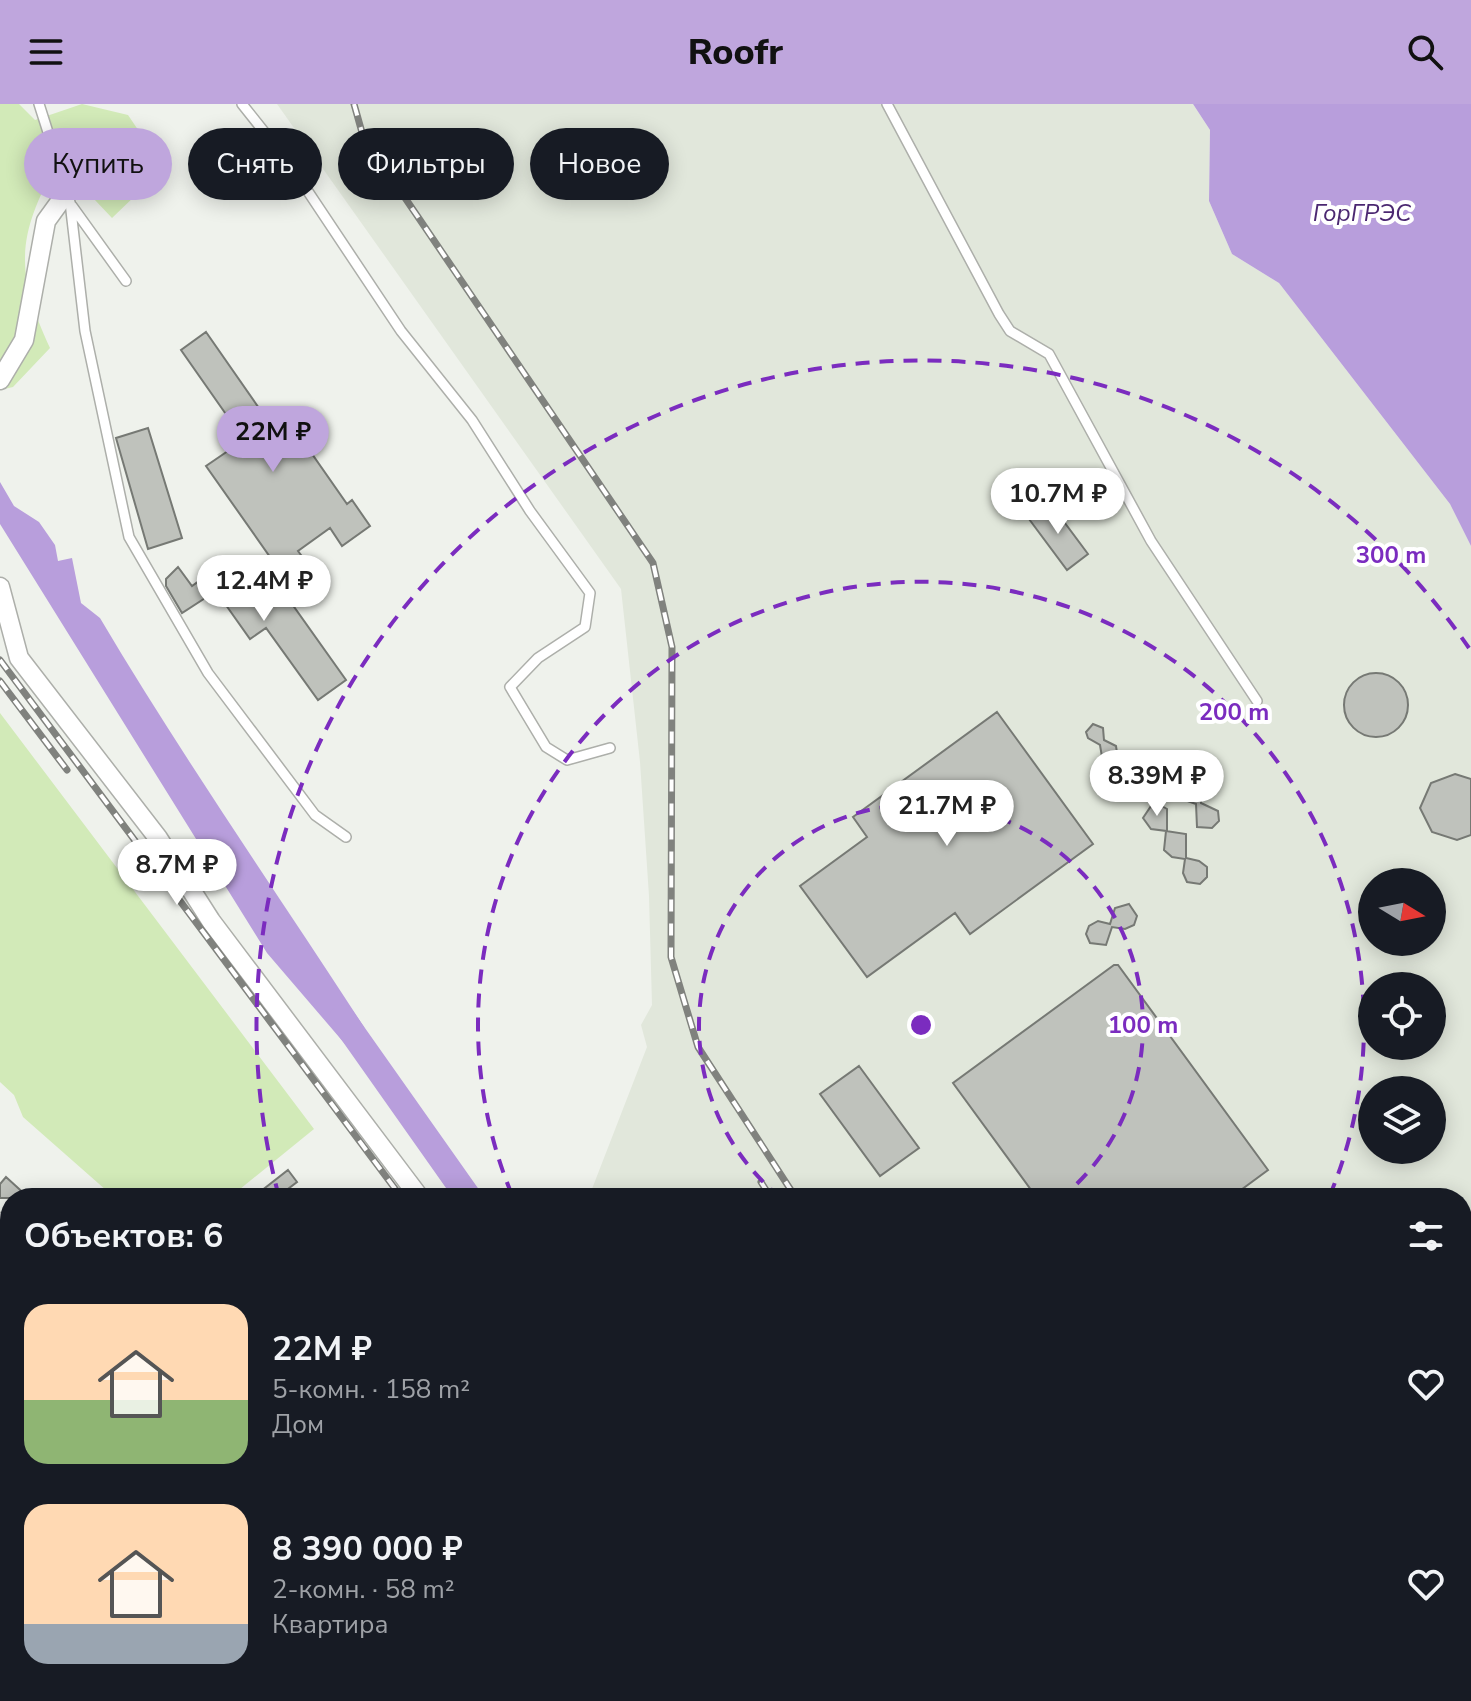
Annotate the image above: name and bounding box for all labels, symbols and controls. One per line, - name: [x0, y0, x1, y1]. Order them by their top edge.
- text: Roofr: [688, 28, 783, 77]
- icon: menu: [24, 30, 68, 74]
- icon: search: [1403, 30, 1447, 74]
- chip: Купить: [24, 128, 172, 200]
- chip: Снять: [188, 128, 322, 200]
- chip: Фильтры: [338, 128, 514, 200]
- chip: Новое: [530, 128, 669, 200]
- water label: ГорГРЭС: [1313, 197, 1412, 229]
- pin: 22M ₽: [217, 406, 329, 474]
- text: 22M ₽: [235, 414, 311, 449]
- pin: 10.7M ₽: [984, 468, 1132, 536]
- text: 10.7M ₽: [1009, 476, 1107, 511]
- text: 300 m: [1356, 539, 1426, 571]
- pin: 12.4M ₽: [190, 555, 338, 623]
- text: 12.4M ₽: [215, 563, 313, 598]
- text: 200 m: [1199, 696, 1269, 728]
- pin: 8.39M ₽: [1083, 750, 1231, 818]
- text: 8.39M ₽: [1108, 758, 1206, 793]
- pin: 21.7M ₽: [873, 780, 1021, 848]
- text: 21.7M ₽: [898, 788, 996, 823]
- pin: 8.7M ₽: [112, 839, 242, 907]
- text: 8.7M ₽: [136, 847, 218, 882]
- north arrow: [1358, 868, 1446, 956]
- map controls: [1358, 868, 1446, 1164]
- button: locate: [1358, 972, 1446, 1060]
- text: 100 m: [1108, 1009, 1178, 1041]
- centre of rings: [907, 1011, 935, 1039]
- button: layers: [1358, 1076, 1446, 1164]
- text: Объектов: 6: [24, 1213, 223, 1259]
- icon: filters: [1404, 1214, 1448, 1258]
- text: 22M ₽: [272, 1326, 372, 1372]
- icon: home: [88, 1336, 184, 1432]
- icon: heart: [1404, 1362, 1448, 1406]
- text: 5-комн. · 158 m²: [272, 1372, 470, 1407]
- text: Дом: [272, 1407, 324, 1442]
- text: 8 390 000 ₽: [272, 1526, 463, 1572]
- icon: home: [88, 1536, 184, 1632]
- icon: heart: [1404, 1562, 1448, 1606]
- text: 2-комн. · 58 m²: [272, 1572, 455, 1607]
- text: Квартира: [272, 1607, 388, 1642]

